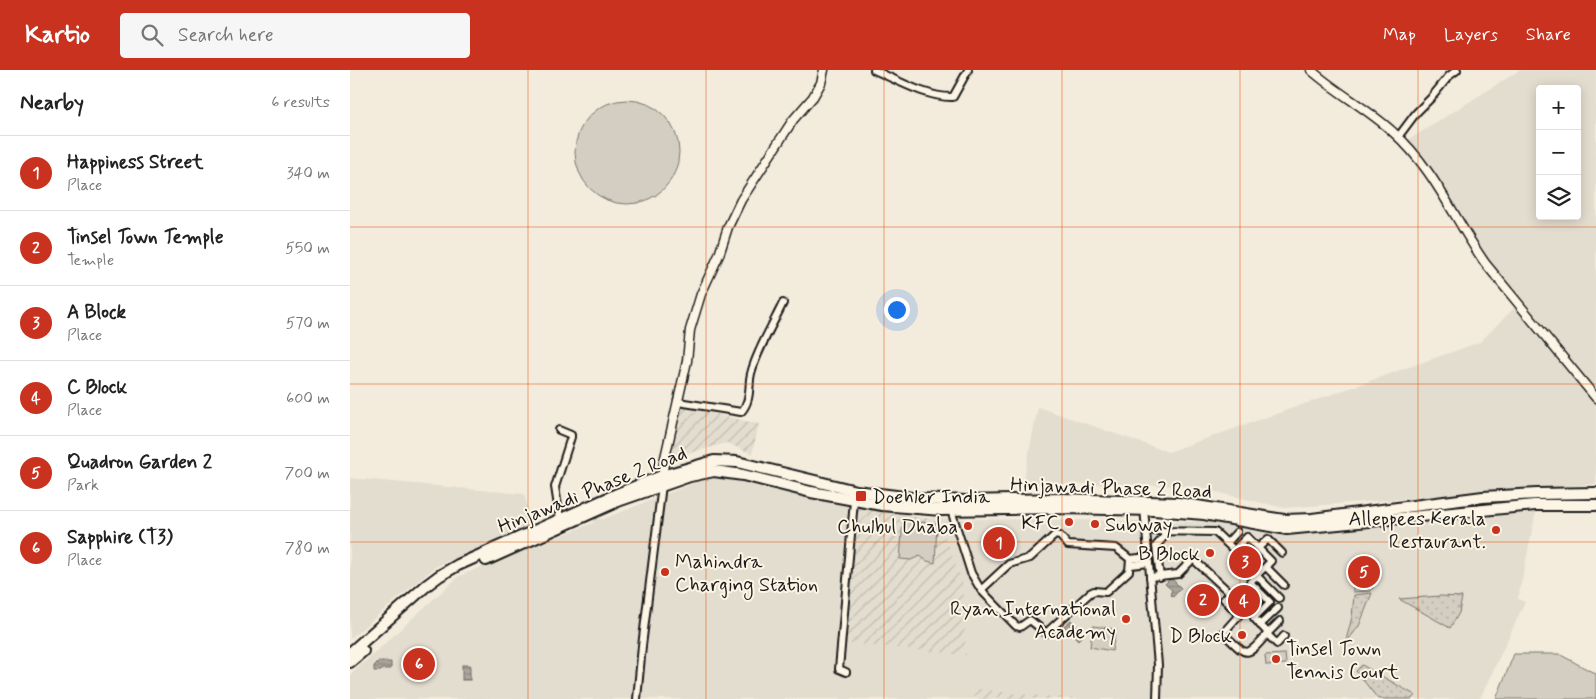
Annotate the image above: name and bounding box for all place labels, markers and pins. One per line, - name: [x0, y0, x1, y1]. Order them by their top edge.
- place label: Doehler India: [872, 484, 991, 511]
- marker: Doehler India: [854, 489, 868, 503]
- place label: Alleppees Kerala Restaurant.: [1348, 506, 1486, 556]
- place label: KFC: [1021, 510, 1059, 537]
- place label: Subway: [1105, 512, 1172, 539]
- place label: Chulbul Dhaba: [837, 514, 958, 541]
- marker: KFC: [1063, 516, 1075, 528]
- marker: Subway: [1089, 518, 1101, 530]
- marker: Chulbul Dhaba: [962, 520, 974, 532]
- pin: 1: [983, 524, 1015, 562]
- marker: Alleppees Kerala Restaurant.: [1490, 524, 1502, 536]
- place label: B Block: [1138, 541, 1200, 568]
- pin: 3: [1229, 543, 1261, 581]
- marker: B Block: [1204, 547, 1216, 559]
- place label: Mahindra Charging Station: [675, 549, 818, 600]
- pin: 5: [1348, 553, 1380, 591]
- marker: Mahindra Charging Station: [659, 566, 671, 578]
- pin: 2: [1187, 581, 1219, 619]
- pin: 4: [1228, 582, 1260, 620]
- place label: Ryan International Academy: [950, 596, 1116, 646]
- marker: Ryan International Academy: [1120, 613, 1132, 625]
- place label: D Block: [1169, 623, 1232, 650]
- marker: D Block: [1236, 629, 1248, 641]
- place label: Tinsel Town Tennis Court: [1286, 636, 1399, 686]
- pin: 6: [403, 645, 435, 683]
- marker: Tinsel Town Tennis Court: [1270, 653, 1282, 665]

